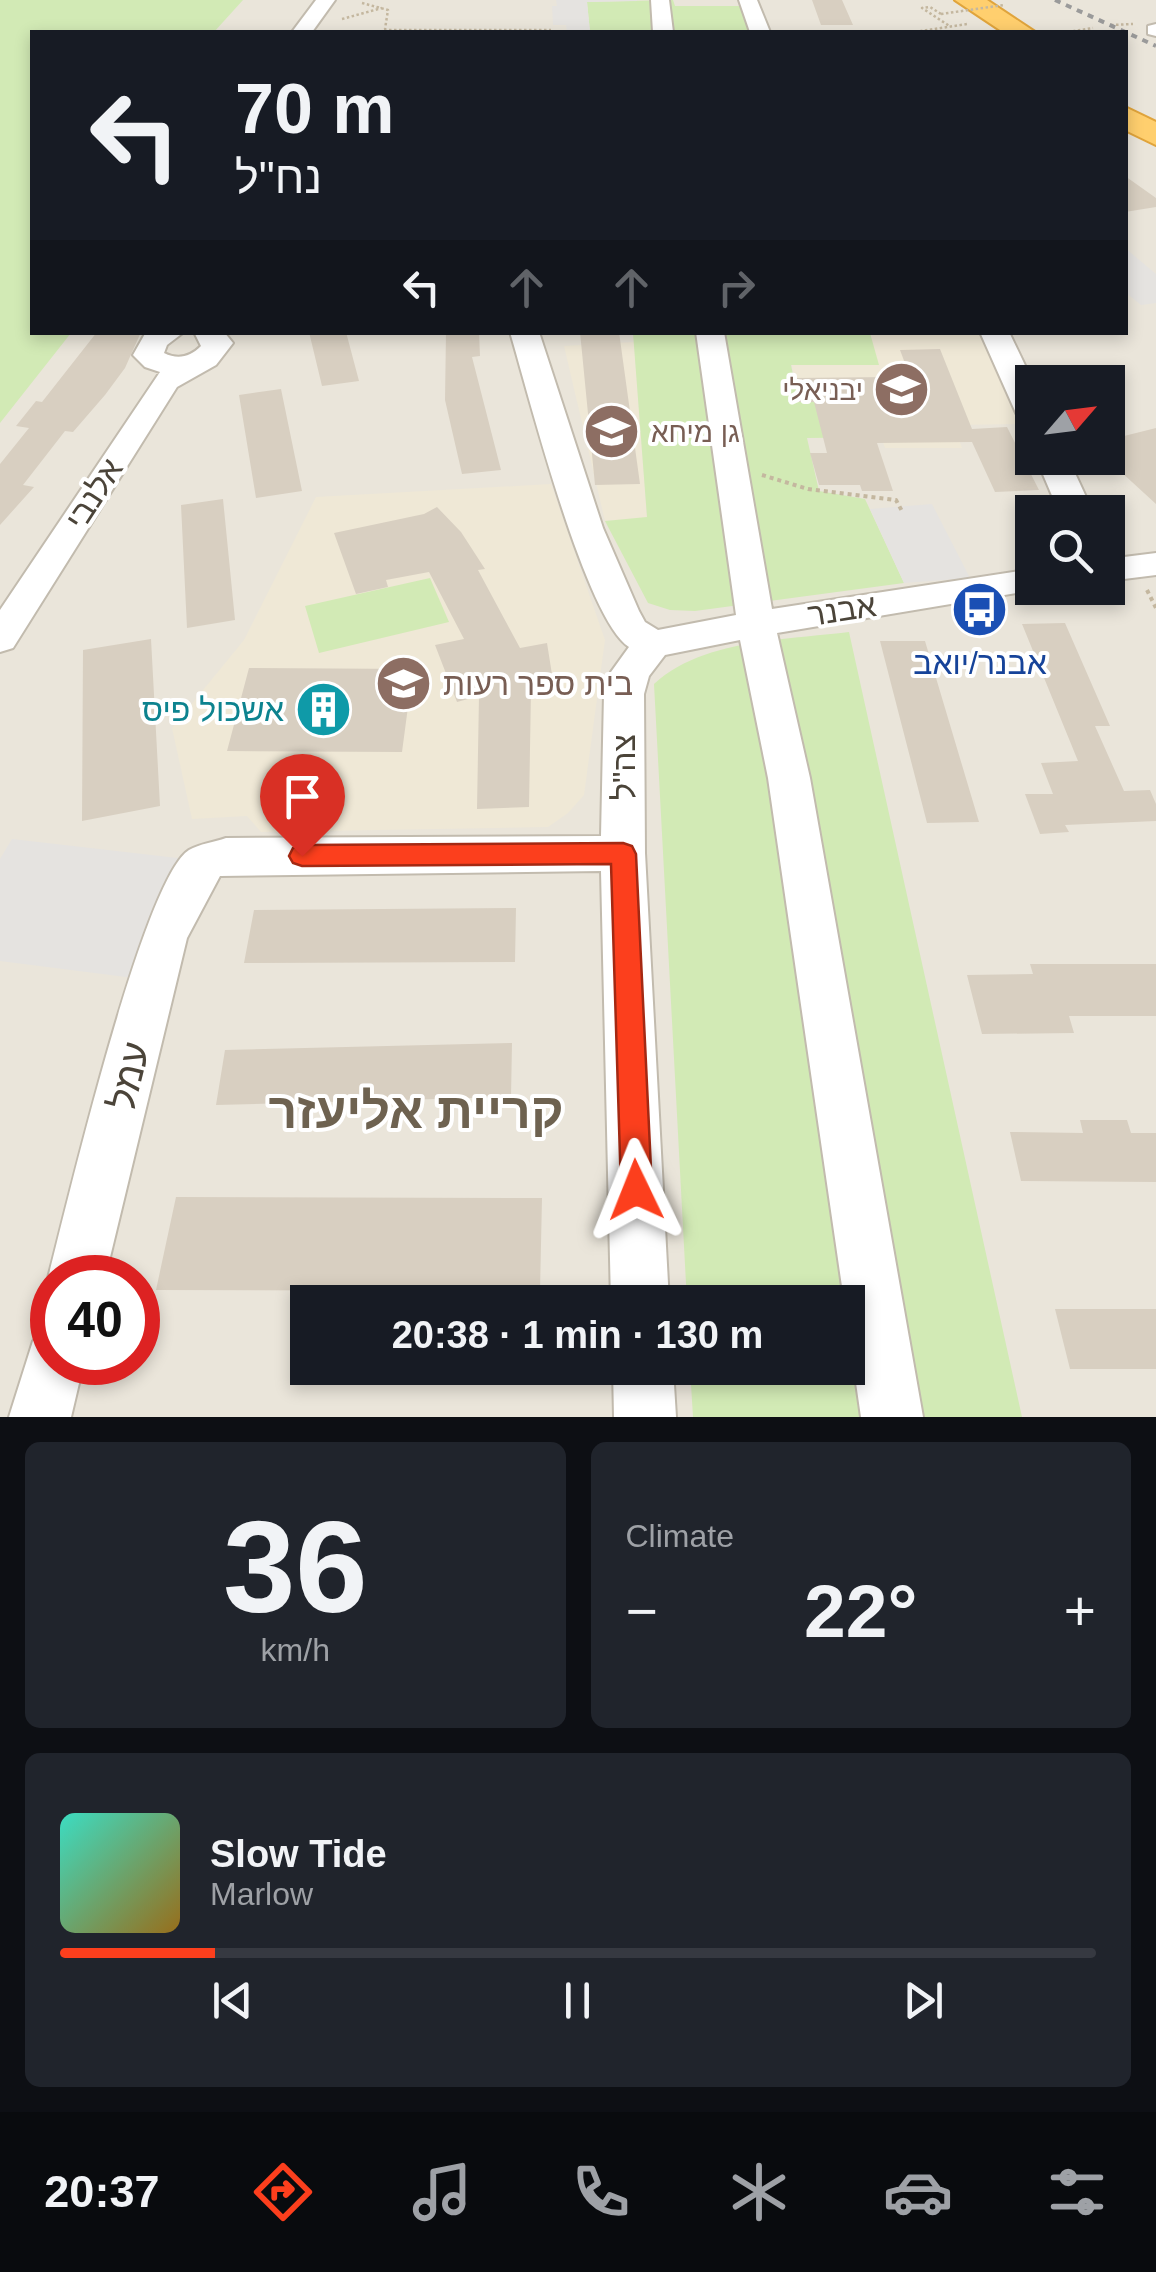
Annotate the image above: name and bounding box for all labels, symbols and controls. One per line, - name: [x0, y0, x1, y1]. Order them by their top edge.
- icon: left: [70, 70, 200, 200]
- text: 70 m: [235, 70, 395, 148]
- text: נח"ל: [235, 152, 322, 203]
- icon: left: [394, 260, 449, 315]
- icon: ahead: [499, 260, 554, 315]
- icon: ahead: [604, 260, 659, 315]
- icon: right: [709, 260, 764, 315]
- school or university icon: יבניאלי: [872, 360, 932, 420]
- north arrow: [1015, 365, 1125, 475]
- map controls: [1015, 365, 1125, 605]
- place label: יבניאלי: [782, 375, 863, 406]
- school or university icon: גן מיחא: [582, 402, 642, 462]
- place label: גן מיחא: [651, 417, 740, 448]
- street label: אלנבי: [58, 452, 130, 536]
- button: search: [1015, 495, 1125, 605]
- bus stop icon: אבנר/יואב: [950, 579, 1010, 639]
- street label: אבנר: [805, 587, 879, 633]
- place label: אבנר/יואב: [913, 645, 1047, 681]
- school or university icon: בית ספר רעות: [374, 654, 434, 714]
- place label: בית ספר רעות: [443, 666, 633, 702]
- building icon: אשכול פיס: [293, 680, 353, 740]
- place label: אשכול פיס: [142, 692, 284, 728]
- street label: צה"ל: [606, 734, 642, 800]
- pin: [260, 754, 345, 857]
- icon: arrive: [275, 769, 330, 824]
- street label: עמל: [100, 1038, 158, 1114]
- district label: קריית אליעזר: [268, 1083, 564, 1139]
- position arrow: [584, 1138, 688, 1242]
- speed limit sign: 40: [30, 1255, 160, 1385]
- text: 20:38 · 1 min · 130 m: [392, 1314, 763, 1356]
- text: 36: [223, 1494, 368, 1640]
- text: Climate: [626, 1518, 734, 1554]
- text: 22°: [804, 1569, 917, 1653]
- text: −: [626, 1580, 658, 1642]
- text: +: [1064, 1580, 1096, 1642]
- text: km/h: [261, 1632, 330, 1668]
- text: Slow Tide: [210, 1833, 387, 1875]
- text: Marlow: [210, 1876, 313, 1912]
- icon: previous: [205, 1973, 260, 2028]
- icon: pause: [550, 1973, 605, 2028]
- icon: next: [896, 1973, 951, 2028]
- icon: directions: [248, 2157, 318, 2227]
- icon: music: [407, 2157, 477, 2227]
- icon: phone: [566, 2157, 636, 2227]
- icon: climate: [724, 2157, 794, 2227]
- icon: car: [883, 2157, 953, 2227]
- icon: filters: [1042, 2157, 1112, 2227]
- text: 20:37: [44, 2166, 159, 2217]

